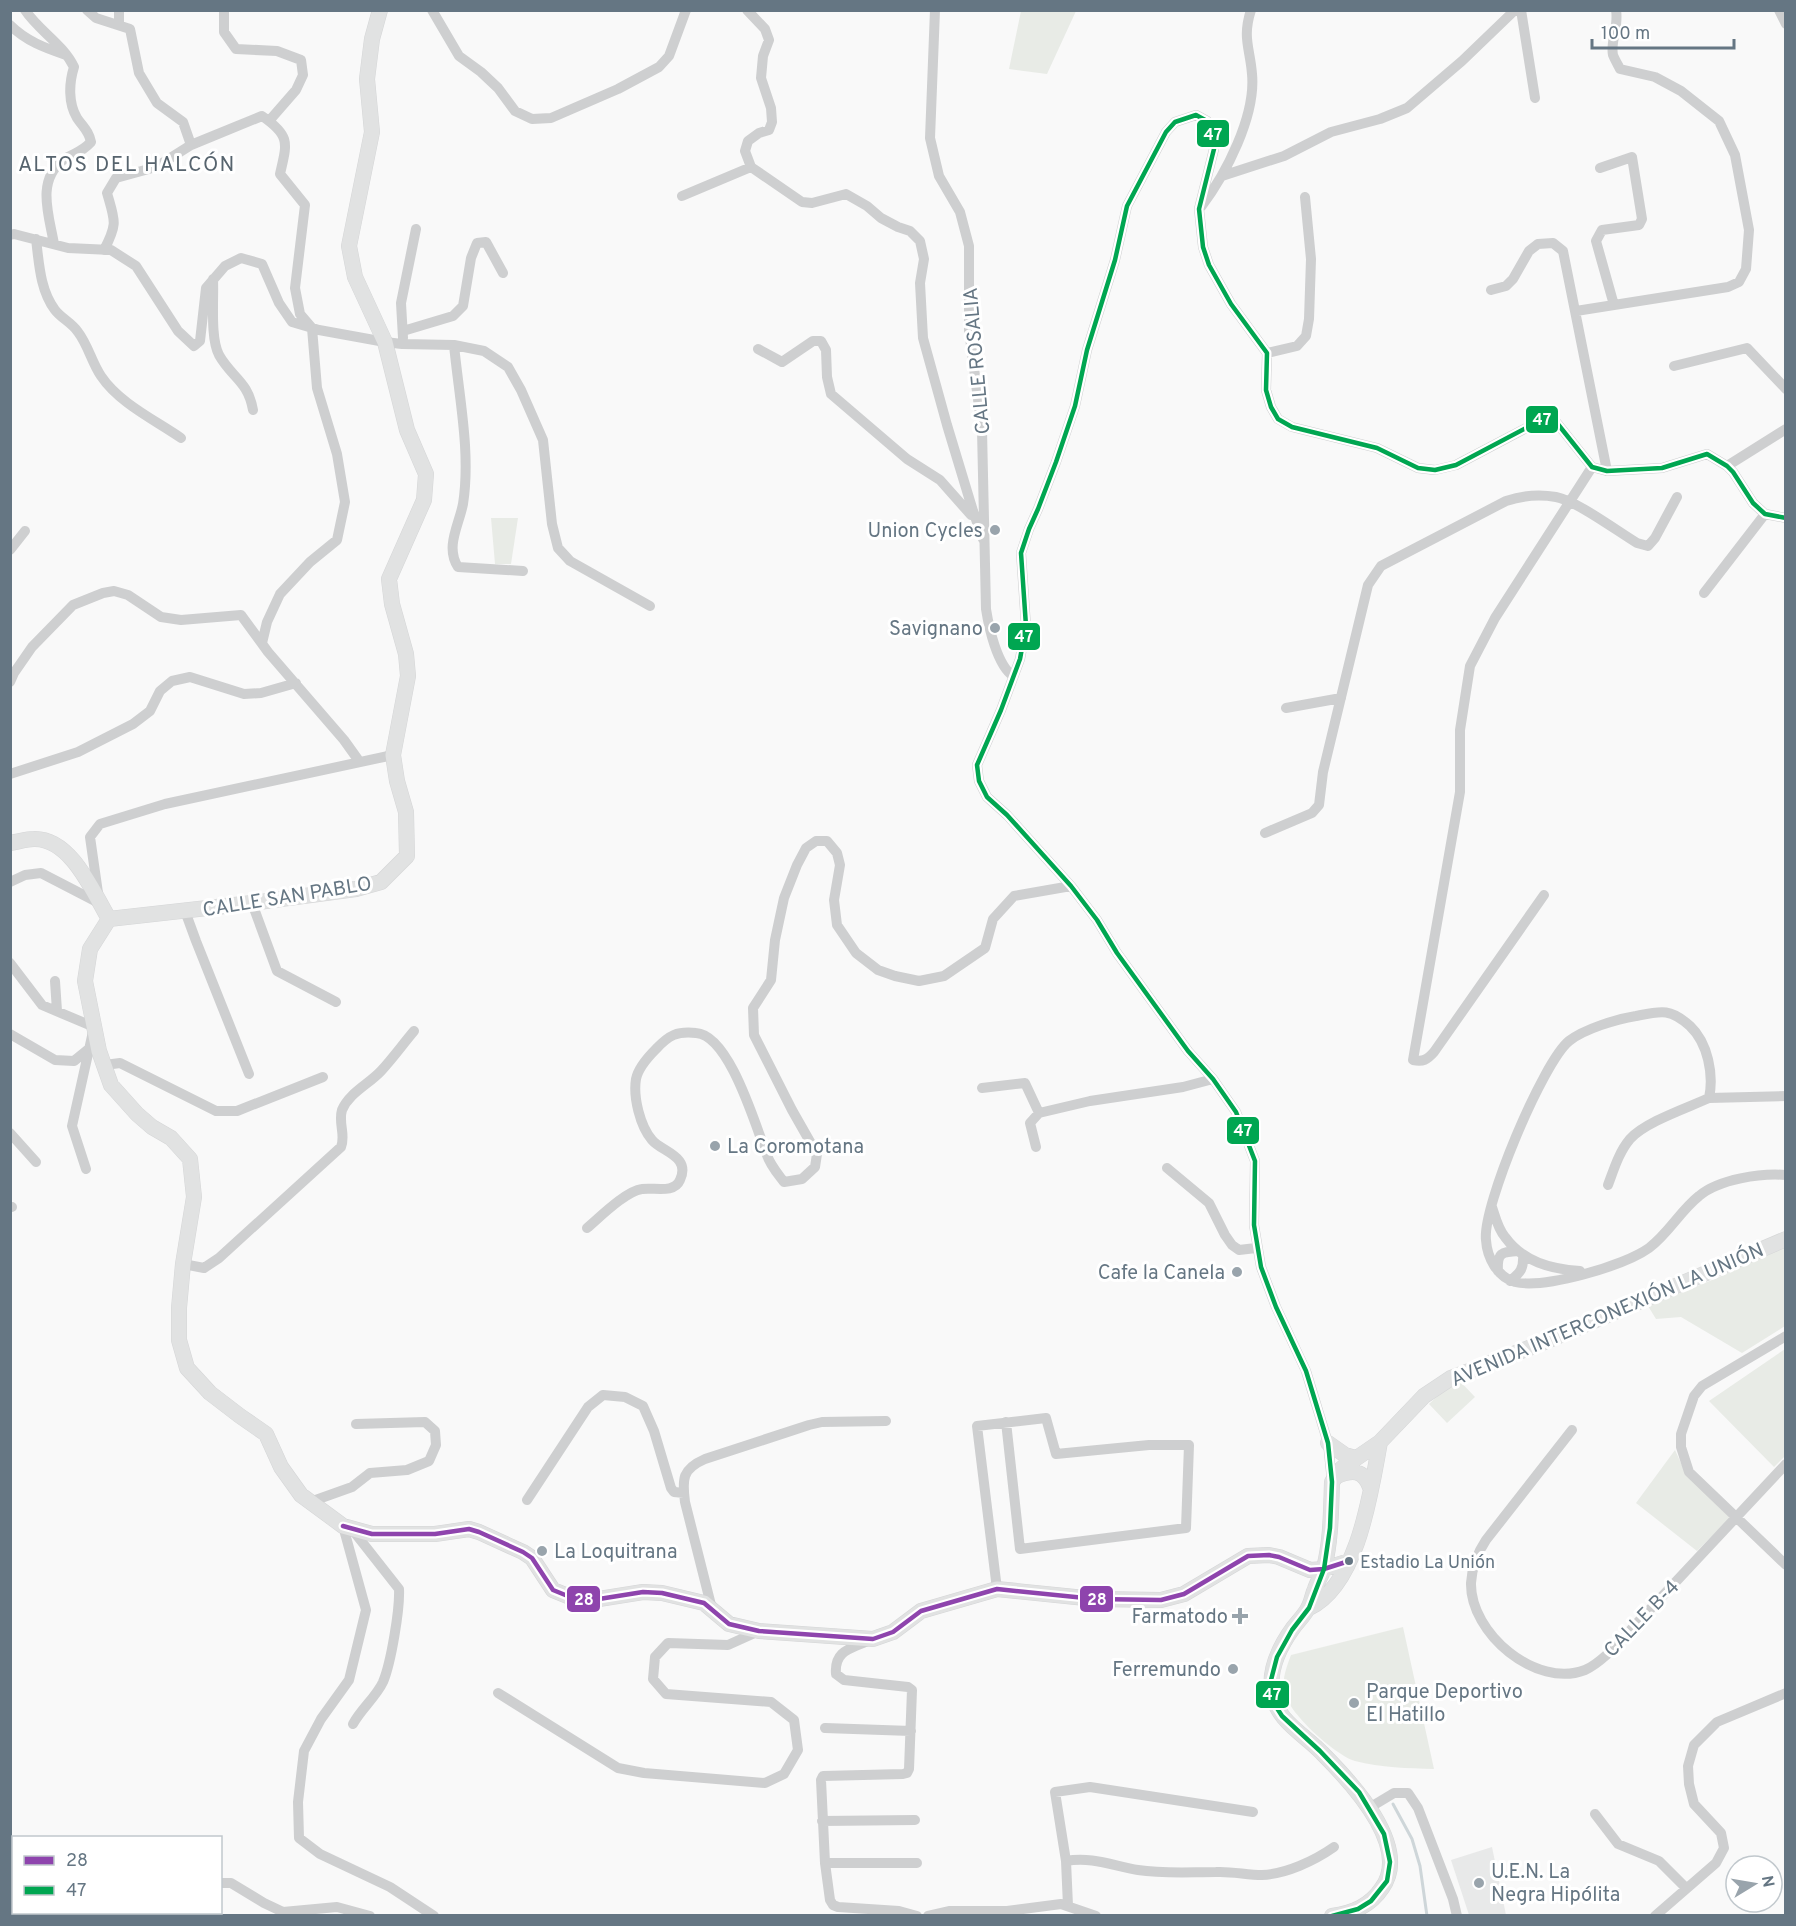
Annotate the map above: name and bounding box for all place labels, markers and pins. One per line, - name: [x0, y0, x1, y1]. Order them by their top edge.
- place label: Union Cycles: [867, 519, 983, 545]
- marker: Union Cycles: [988, 523, 1002, 537]
- place label: Savignano: [889, 617, 983, 643]
- marker: Savignano: [988, 621, 1002, 635]
- place label: La Coromotana: [727, 1135, 864, 1161]
- marker: La Coromotana: [708, 1139, 722, 1153]
- place label: Cafe la Canela: [1098, 1261, 1225, 1287]
- marker: Cafe la Canela: [1230, 1265, 1244, 1279]
- place label: La Loquitrana: [554, 1540, 677, 1566]
- marker: La Loquitrana: [535, 1544, 549, 1558]
- place label: Estadio La Unión: [1360, 1552, 1495, 1575]
- marker: Estadio La Unión: [1343, 1555, 1355, 1567]
- place label: Farmatodo: [1131, 1605, 1228, 1631]
- marker: Farmatodo: [1233, 1609, 1247, 1623]
- place label: Ferremundo: [1112, 1658, 1221, 1684]
- marker: Ferremundo: [1226, 1662, 1240, 1676]
- place label: Parque Deportivo El Hatillo: [1366, 1680, 1523, 1729]
- marker: Parque Deportivo El Hatillo: [1347, 1696, 1361, 1710]
- place label: U.E.N. La Negra Hipólita: [1491, 1860, 1620, 1909]
- marker: U.E.N. La Negra Hipólita: [1472, 1876, 1486, 1890]

